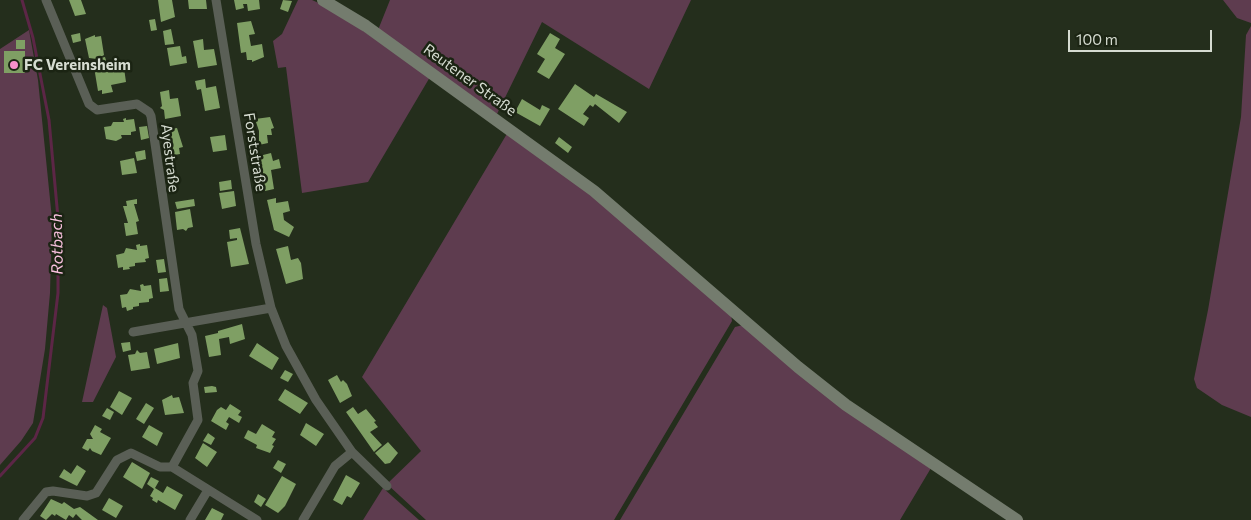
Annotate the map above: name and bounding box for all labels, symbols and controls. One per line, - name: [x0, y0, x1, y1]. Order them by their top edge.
- scale bar: [1071, 20, 1215, 52]
- text: 100 m: [1076, 30, 1118, 48]
- street label: Reutener Straße: [420, 40, 520, 120]
- place label: FC Vereinsheim: [24, 56, 131, 74]
- marker: FC Vereinsheim: [8, 59, 20, 71]
- street label: Forststraße: [240, 111, 270, 193]
- street label: Ayestraße: [157, 123, 183, 193]
- water label: Rotbach: [47, 213, 67, 275]

